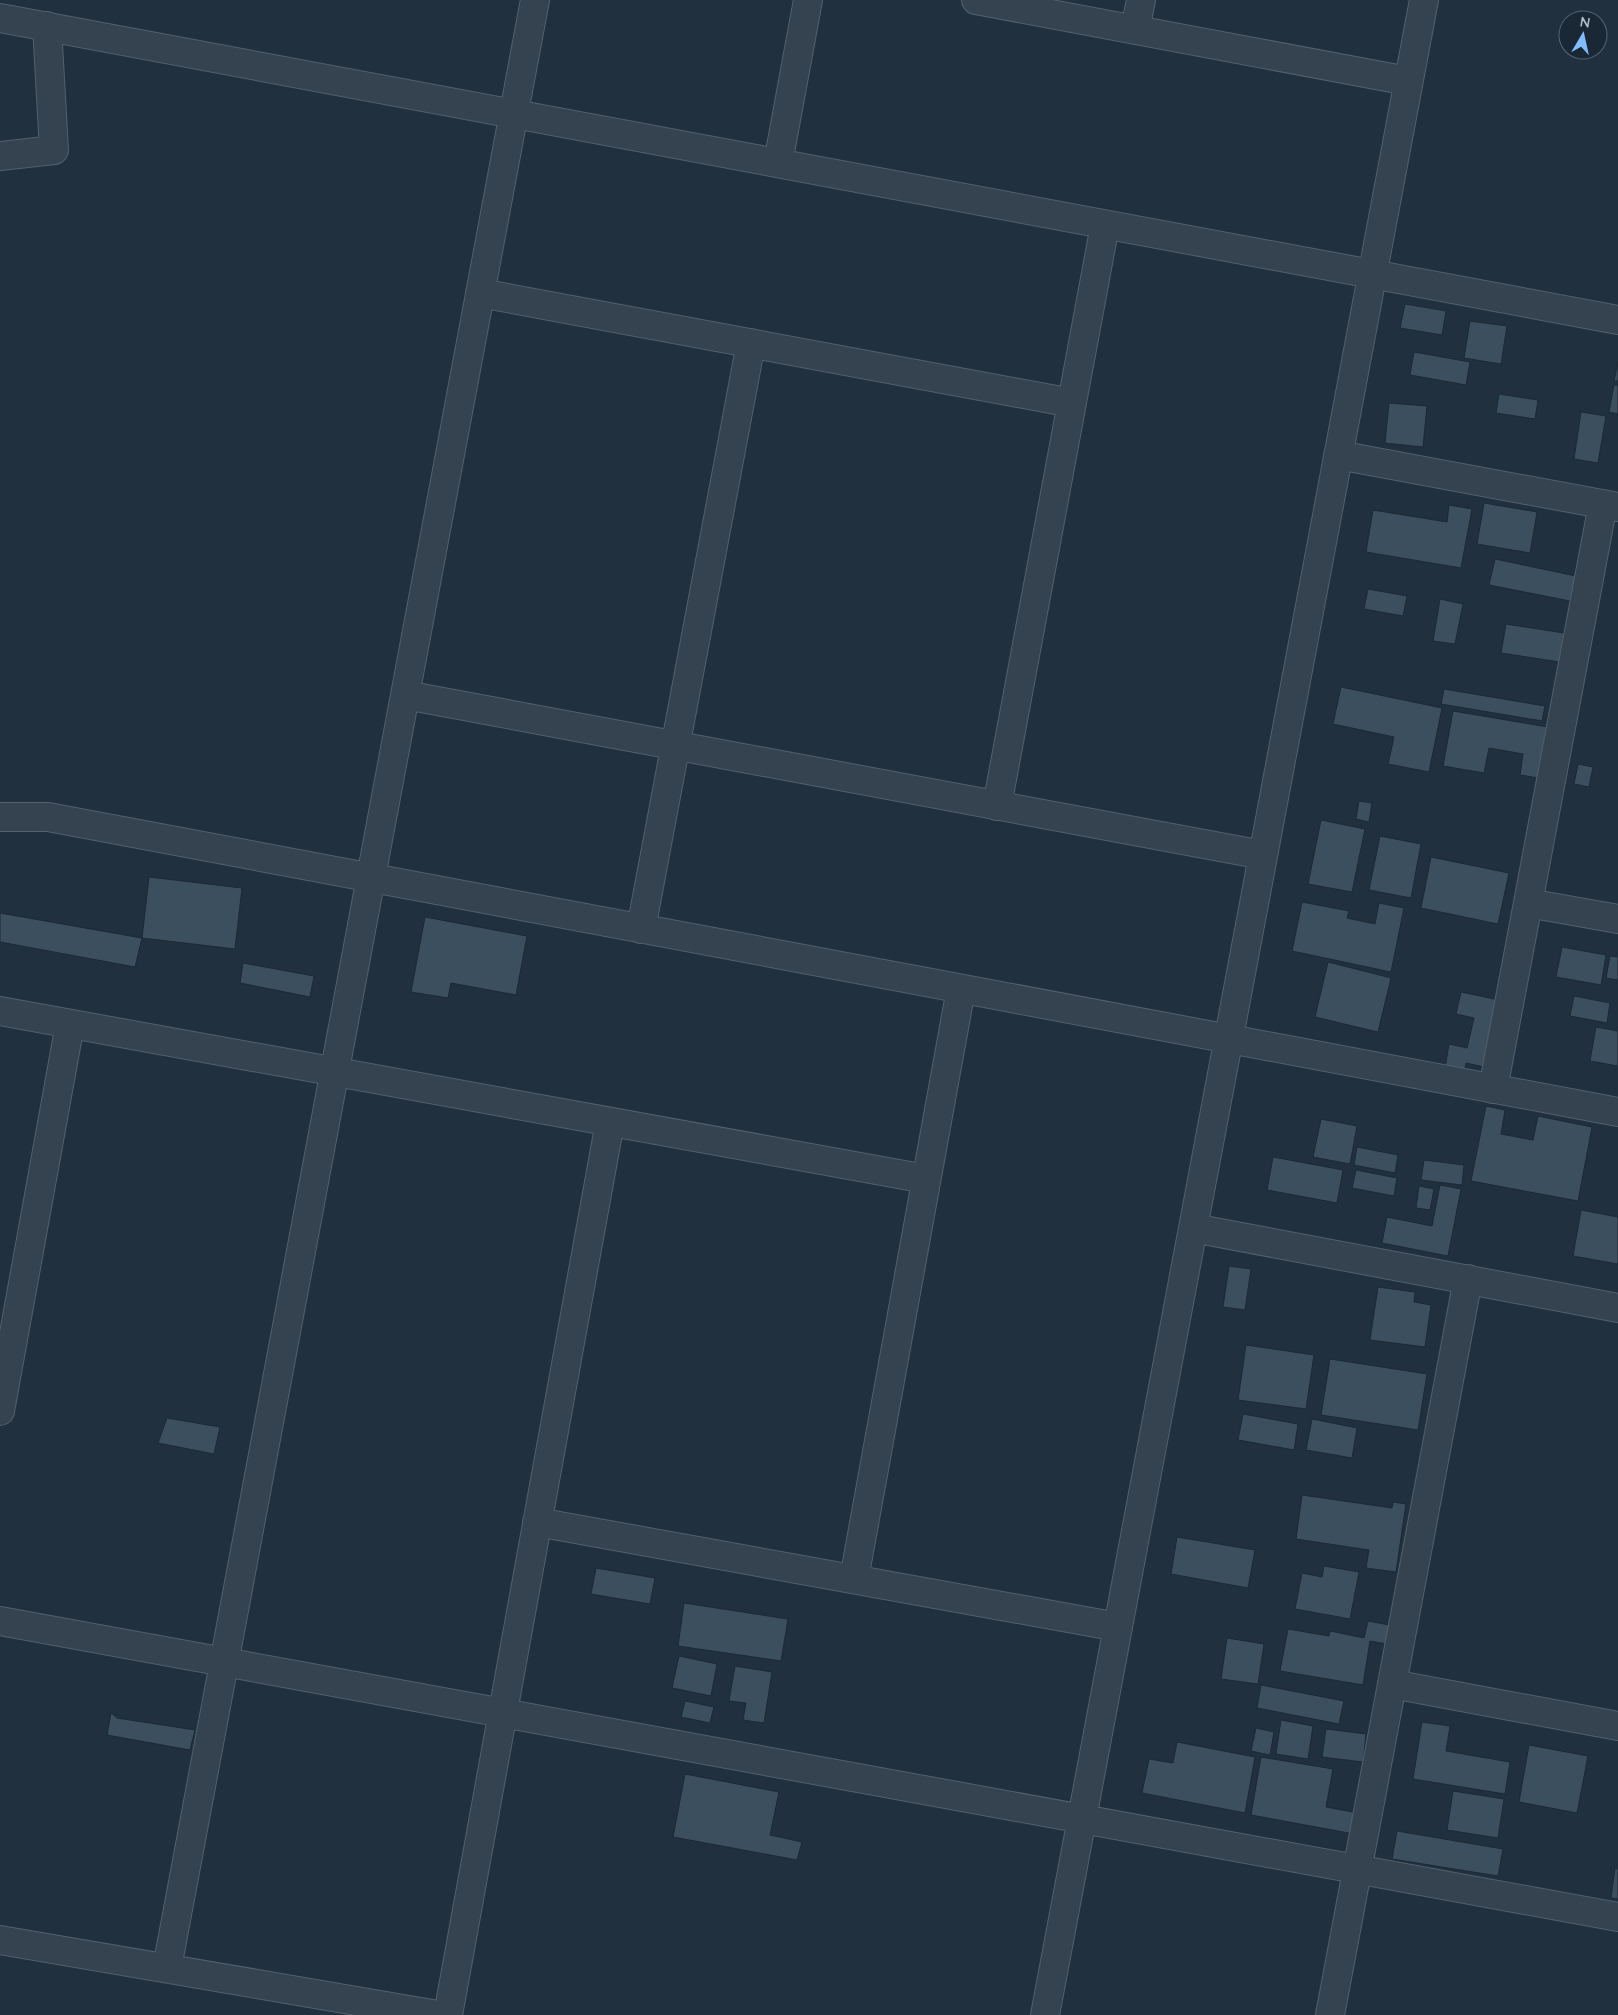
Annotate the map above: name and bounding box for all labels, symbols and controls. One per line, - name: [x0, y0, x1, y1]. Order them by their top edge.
- north arrow: [1558, 10, 1608, 60]
- text: N: [1579, 12, 1592, 32]

